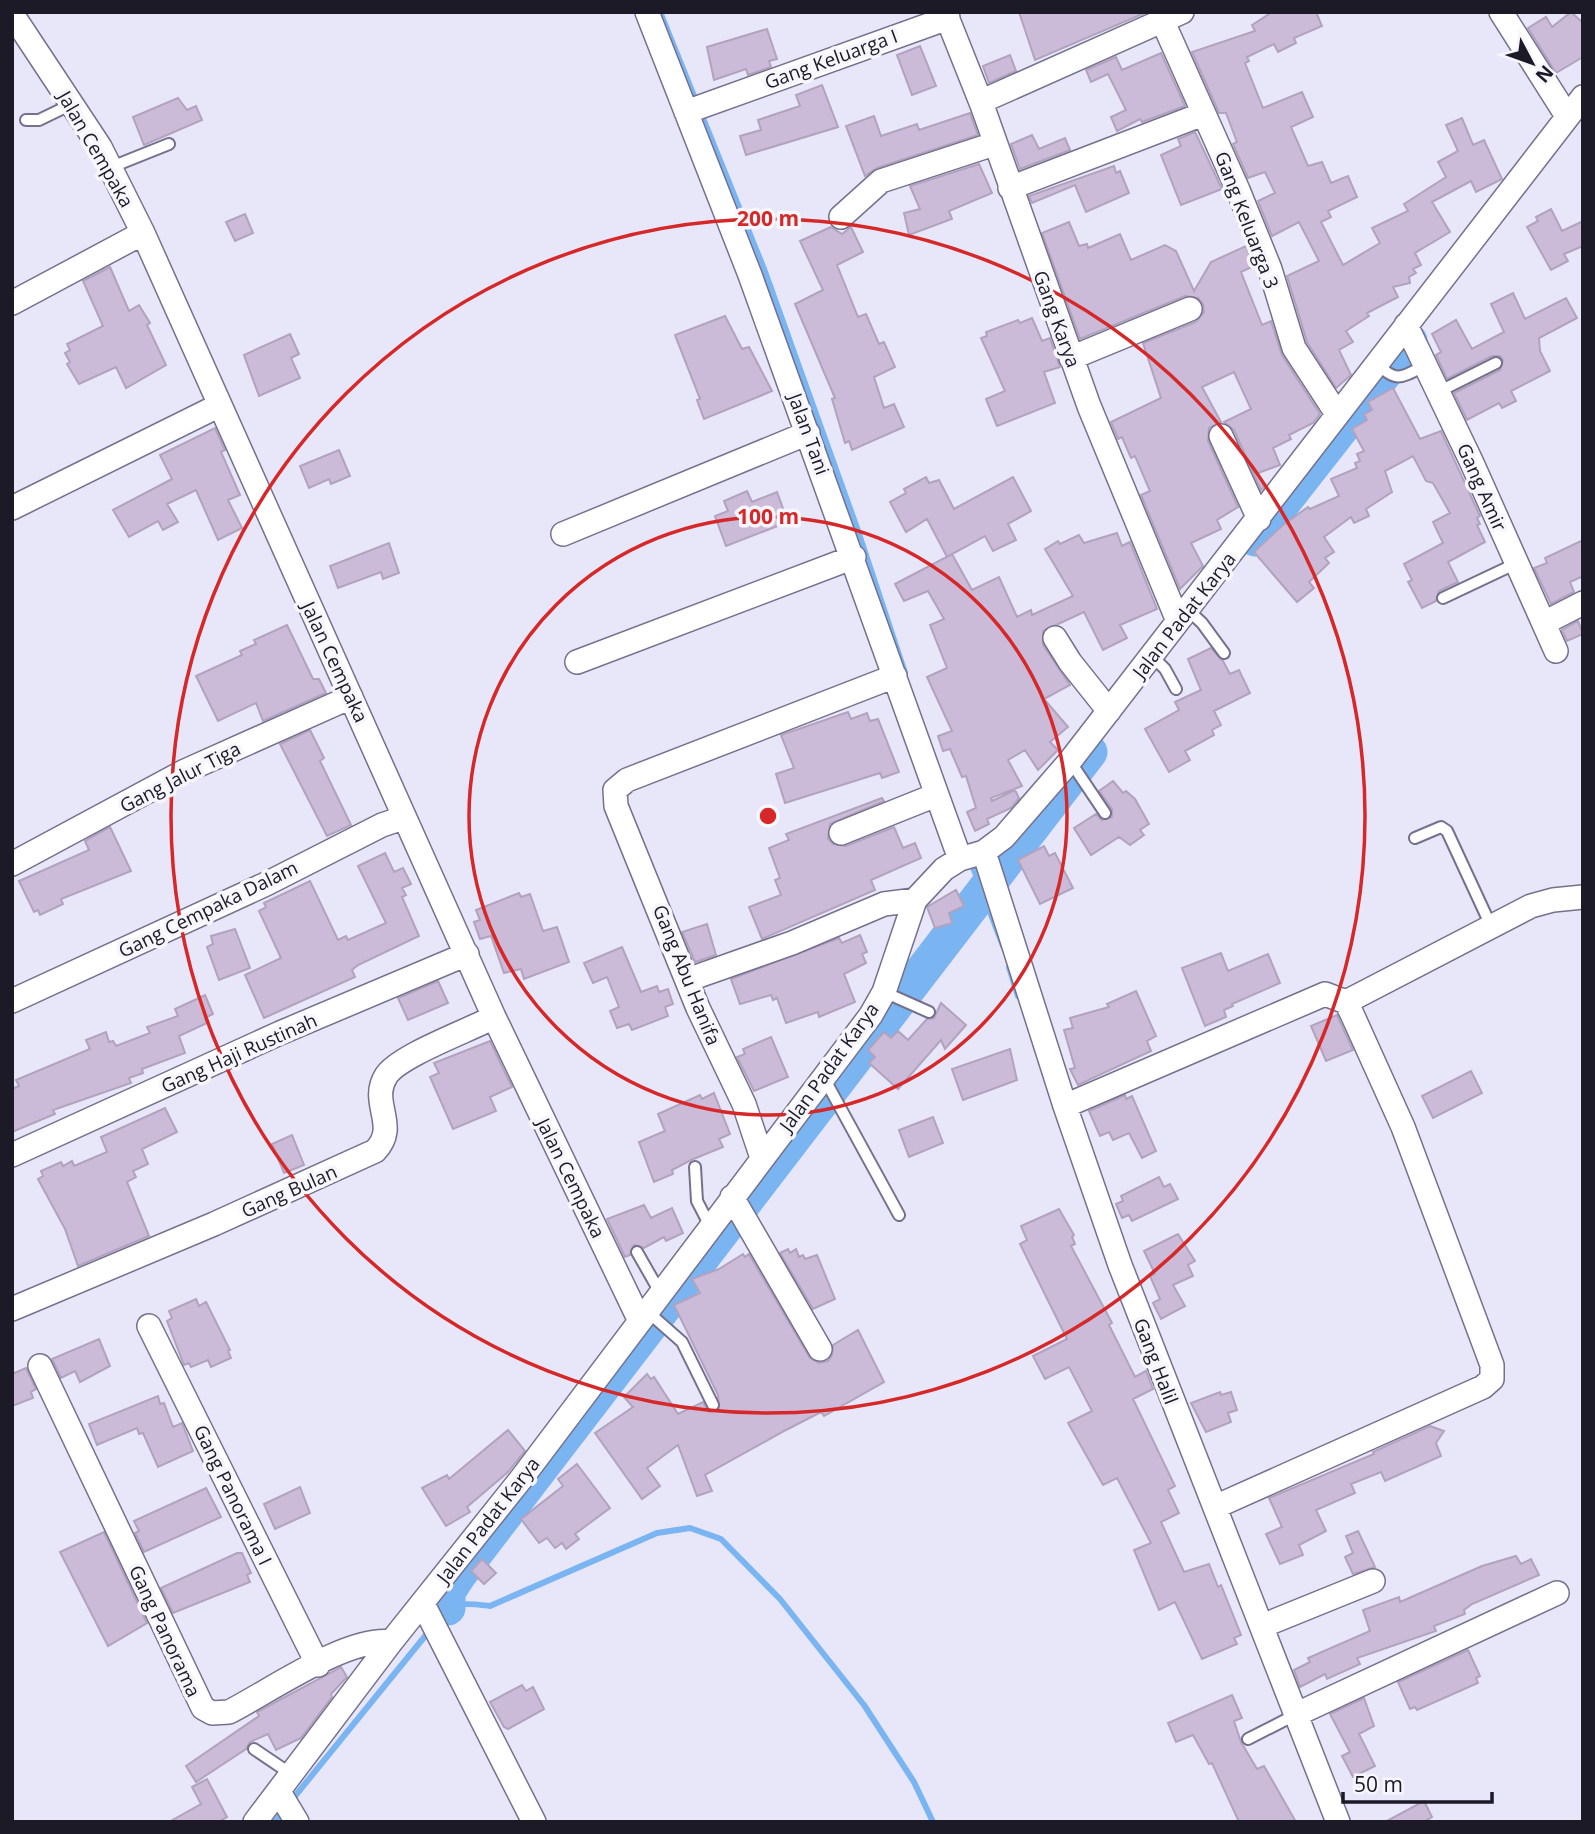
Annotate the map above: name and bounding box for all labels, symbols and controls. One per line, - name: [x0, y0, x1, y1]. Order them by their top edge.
- street label: Gang Keluarga I: [761, 23, 901, 95]
- north arrow: [1497, 28, 1567, 98]
- text: N: [1530, 60, 1560, 89]
- street label: Jalan Cempaka: [51, 84, 140, 212]
- street label: Gang Keluarga 3: [1209, 148, 1285, 292]
- text: 200 m: [737, 204, 799, 232]
- street label: Gang Karya: [1027, 267, 1087, 371]
- street label: Jalan Tani: [782, 388, 836, 478]
- street label: Gang Amir: [1451, 439, 1513, 535]
- text: 100 m: [737, 502, 799, 530]
- street label: Jalan Padat Karya: [1125, 547, 1242, 685]
- street label: Jalan Cempaka: [295, 596, 374, 727]
- street label: Gang Jalur Tiga: [115, 735, 245, 819]
- centre of rings: [756, 804, 780, 828]
- street label: Gang Cempaka Dalam: [114, 854, 302, 964]
- street label: Gang Abu Hanifa: [647, 901, 727, 1049]
- street label: Jalan Padat Karya: [772, 997, 885, 1138]
- street label: Gang Haji Rustinah: [157, 1007, 321, 1099]
- street label: Jalan Cempaka: [530, 1112, 611, 1242]
- street label: Gang Bulan: [237, 1158, 341, 1224]
- street label: Gang Halil: [1128, 1314, 1184, 1408]
- street label: Gang Panorama I: [188, 1421, 278, 1569]
- street label: Jalan Padat Karya: [429, 1452, 546, 1590]
- street label: Gang Panorama: [123, 1561, 207, 1701]
- scale bar: [1343, 1760, 1492, 1804]
- text: 50 m: [1354, 1770, 1403, 1798]

